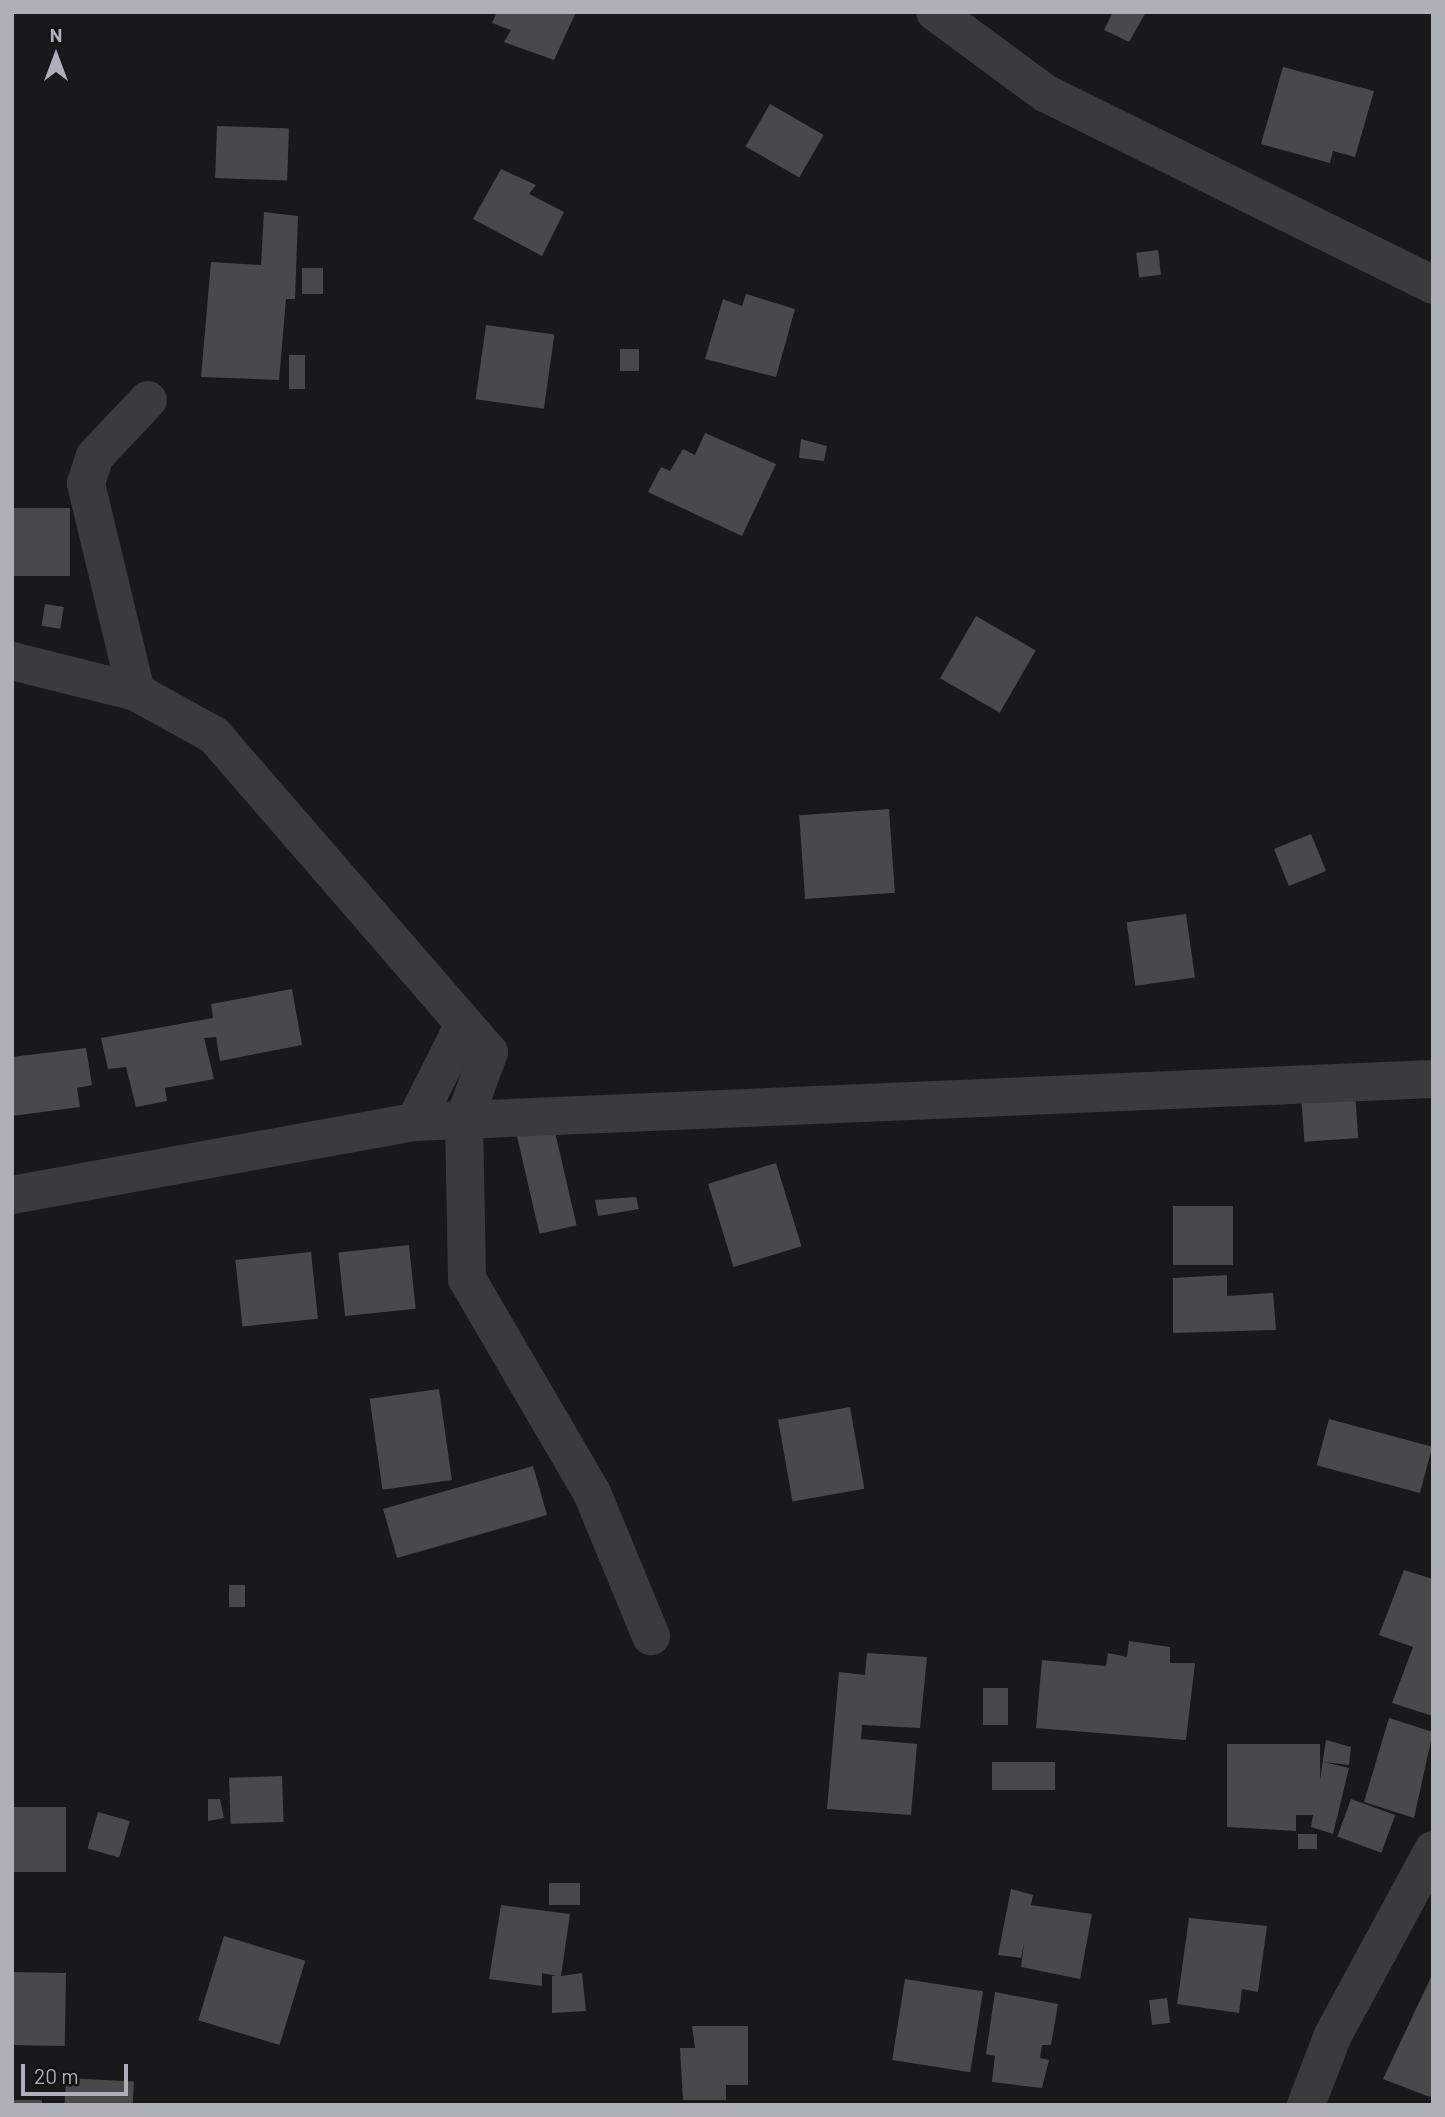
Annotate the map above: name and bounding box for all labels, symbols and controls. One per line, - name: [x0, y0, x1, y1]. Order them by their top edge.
- north arrow: [21, 21, 91, 91]
- text: N: [50, 23, 62, 46]
- scale bar: [24, 2050, 131, 2094]
- text: 20 m: [34, 2063, 79, 2088]

